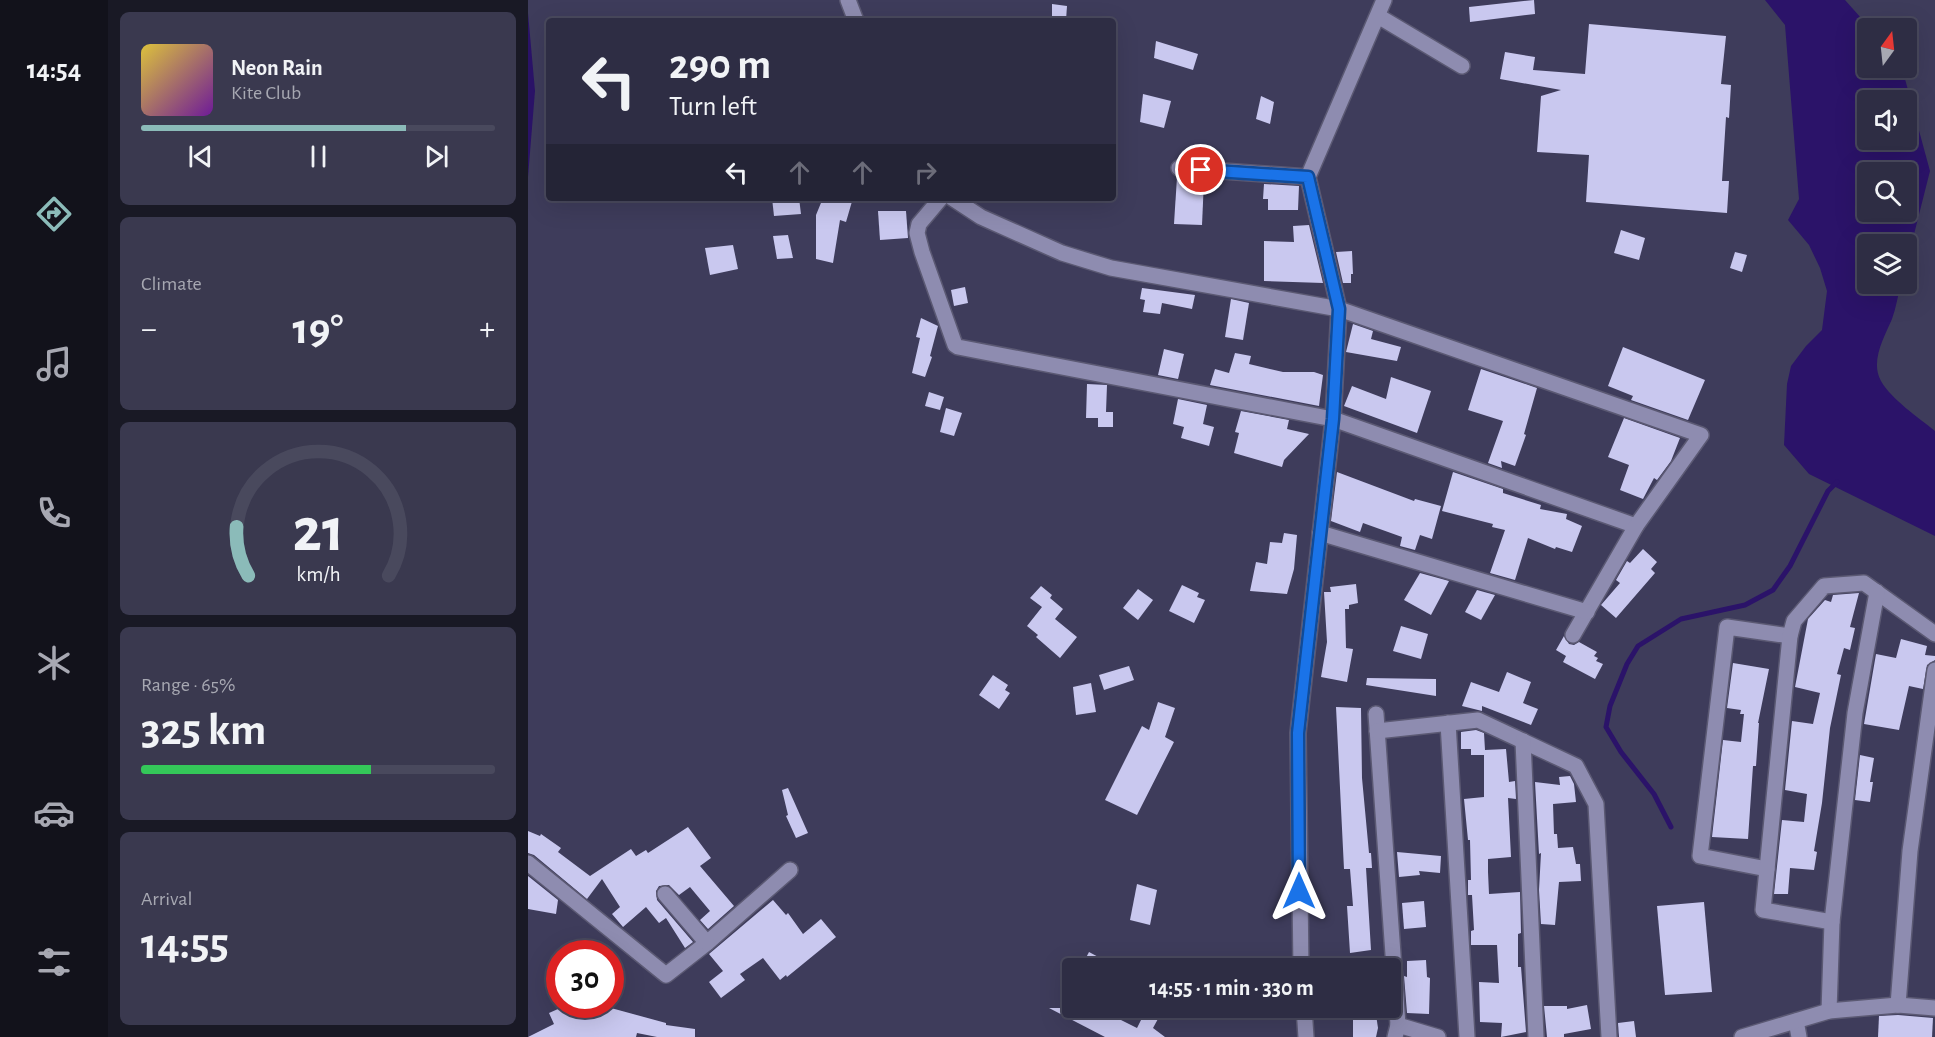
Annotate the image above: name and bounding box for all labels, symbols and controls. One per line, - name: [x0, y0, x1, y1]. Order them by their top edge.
- north arrow: [1857, 18, 1917, 78]
- map controls: [1857, 18, 1917, 294]
- icon: left: [570, 42, 648, 120]
- text: 290 m: [669, 44, 771, 86]
- text: 14:54: [27, 56, 81, 83]
- text: Neon Rain: [231, 57, 323, 79]
- text: Kite Club: [231, 83, 301, 103]
- button: sound: [1857, 90, 1917, 150]
- text: Turn left: [669, 93, 757, 120]
- icon: previous: [184, 140, 217, 173]
- icon: pause: [302, 140, 335, 173]
- icon: next: [420, 140, 453, 173]
- pin: [1175, 144, 1226, 195]
- icon: arrive: [1184, 153, 1217, 186]
- icon: left: [720, 156, 753, 189]
- icon: ahead: [783, 156, 816, 189]
- icon: ahead: [846, 156, 879, 189]
- icon: right: [909, 156, 942, 189]
- button: search: [1857, 162, 1917, 222]
- icon: directions: [33, 193, 75, 235]
- button: layers: [1857, 234, 1917, 294]
- text: Climate: [141, 274, 202, 294]
- text: 19°: [292, 307, 344, 352]
- text: −: [141, 313, 157, 346]
- text: +: [479, 313, 495, 346]
- icon: music: [33, 343, 75, 385]
- icon: phone: [33, 492, 75, 534]
- text: 21: [292, 500, 344, 562]
- text: km/h: [296, 564, 340, 585]
- icon: climate: [33, 642, 75, 684]
- text: Range · 65%: [141, 675, 235, 695]
- text: 325 km: [141, 708, 266, 753]
- icon: car: [33, 792, 75, 834]
- position arrow: [1267, 859, 1331, 923]
- text: Arrival: [141, 889, 192, 909]
- text: 14:55: [141, 922, 229, 967]
- speed limit sign: 30: [546, 940, 624, 1018]
- icon: filters: [33, 941, 75, 983]
- text: 14:55 · 1 min · 330 m: [1149, 977, 1314, 999]

